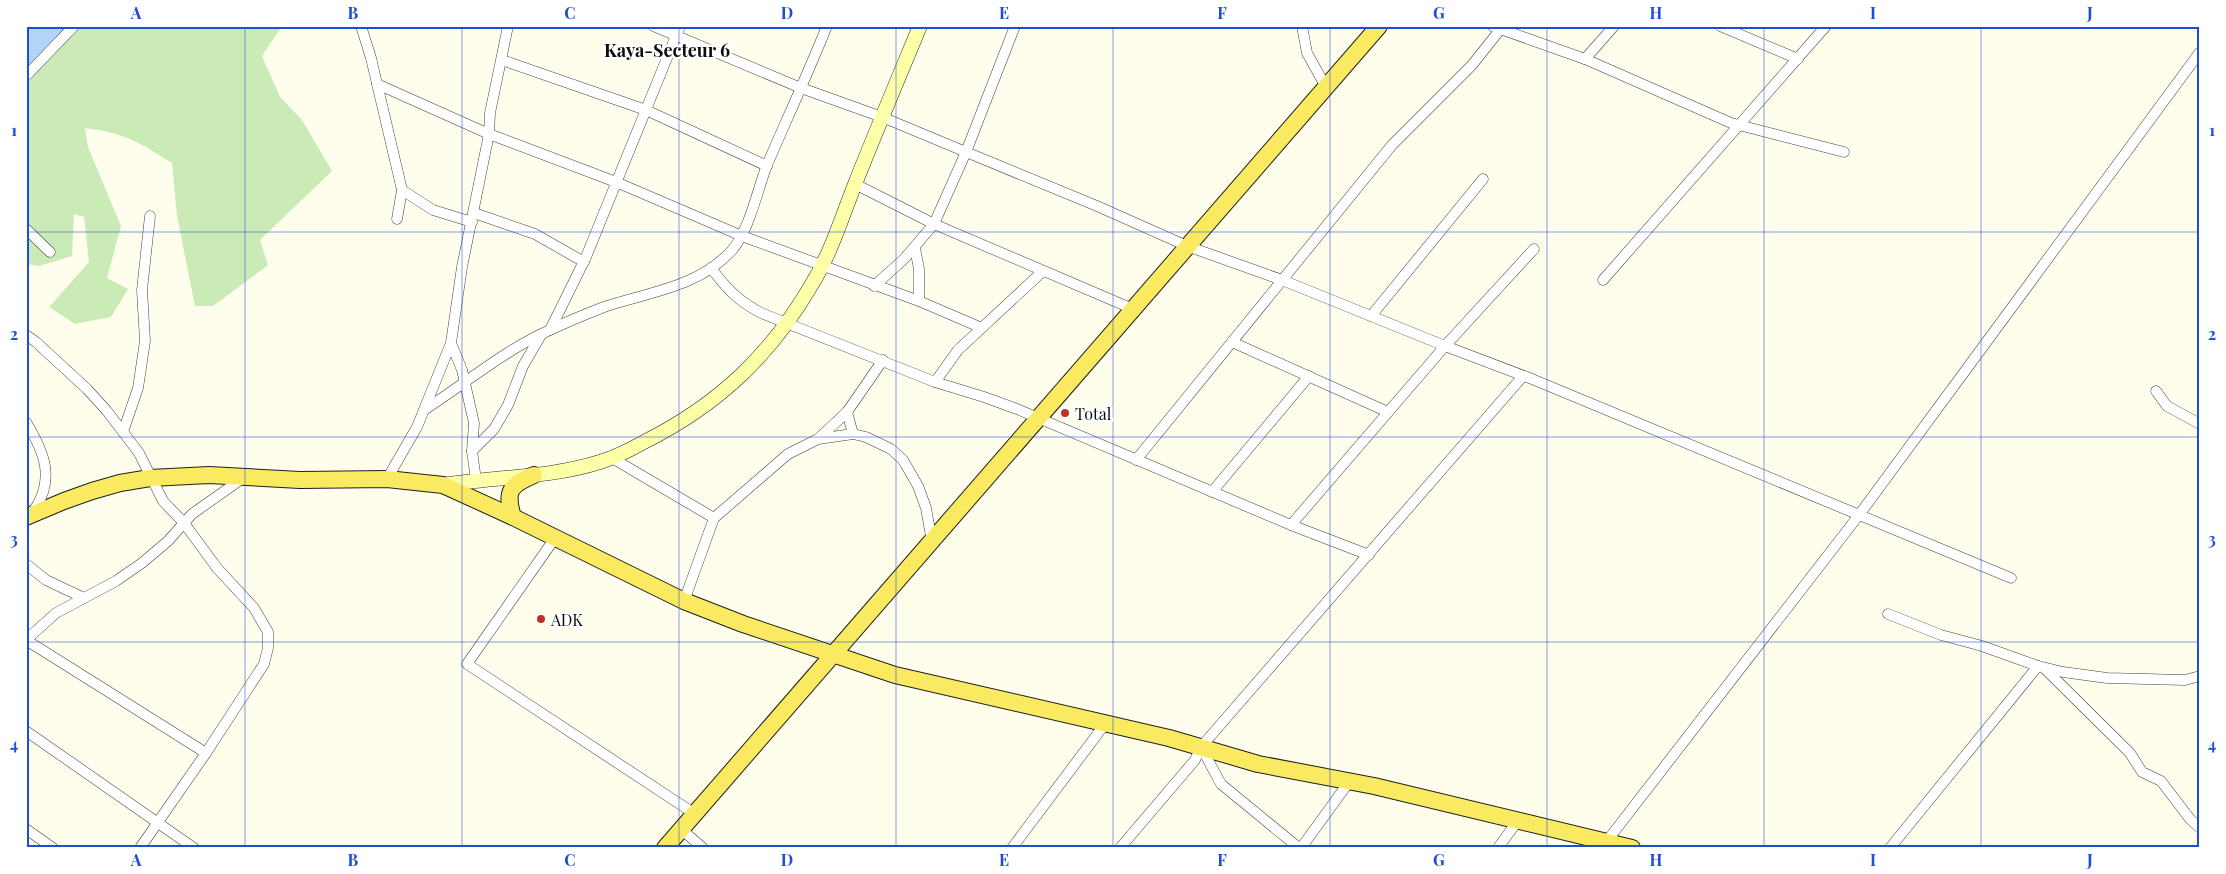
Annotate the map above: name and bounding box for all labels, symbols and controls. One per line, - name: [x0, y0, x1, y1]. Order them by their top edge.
- text: A: [130, 2, 142, 23]
- text: B: [348, 2, 359, 23]
- text: C: [564, 2, 576, 23]
- text: D: [781, 2, 793, 23]
- text: E: [999, 2, 1009, 23]
- text: F: [1217, 2, 1227, 23]
- text: G: [1433, 2, 1445, 23]
- text: H: [1650, 2, 1663, 23]
- text: I: [1870, 2, 1876, 23]
- text: J: [2086, 2, 2093, 23]
- district label: Kaya-Secteur 6: [604, 38, 730, 62]
- text: 1: [11, 119, 17, 140]
- text: 1: [2209, 119, 2215, 140]
- text: 2: [10, 323, 18, 344]
- text: 2: [2208, 323, 2216, 344]
- place label: Total: [1075, 403, 1112, 424]
- marker: Total: [1059, 407, 1071, 419]
- text: 3: [10, 528, 18, 549]
- text: 3: [2208, 528, 2216, 549]
- place label: ADK: [550, 609, 583, 630]
- marker: ADK: [535, 613, 547, 625]
- text: 4: [10, 733, 18, 754]
- text: 4: [2208, 733, 2216, 754]
- text: A: [130, 849, 142, 870]
- text: B: [348, 849, 359, 870]
- text: C: [564, 849, 576, 870]
- text: D: [781, 849, 793, 870]
- text: E: [999, 849, 1009, 870]
- text: F: [1217, 849, 1227, 870]
- text: G: [1433, 849, 1445, 870]
- text: H: [1650, 849, 1663, 870]
- text: I: [1870, 849, 1876, 870]
- text: J: [2086, 849, 2093, 870]

